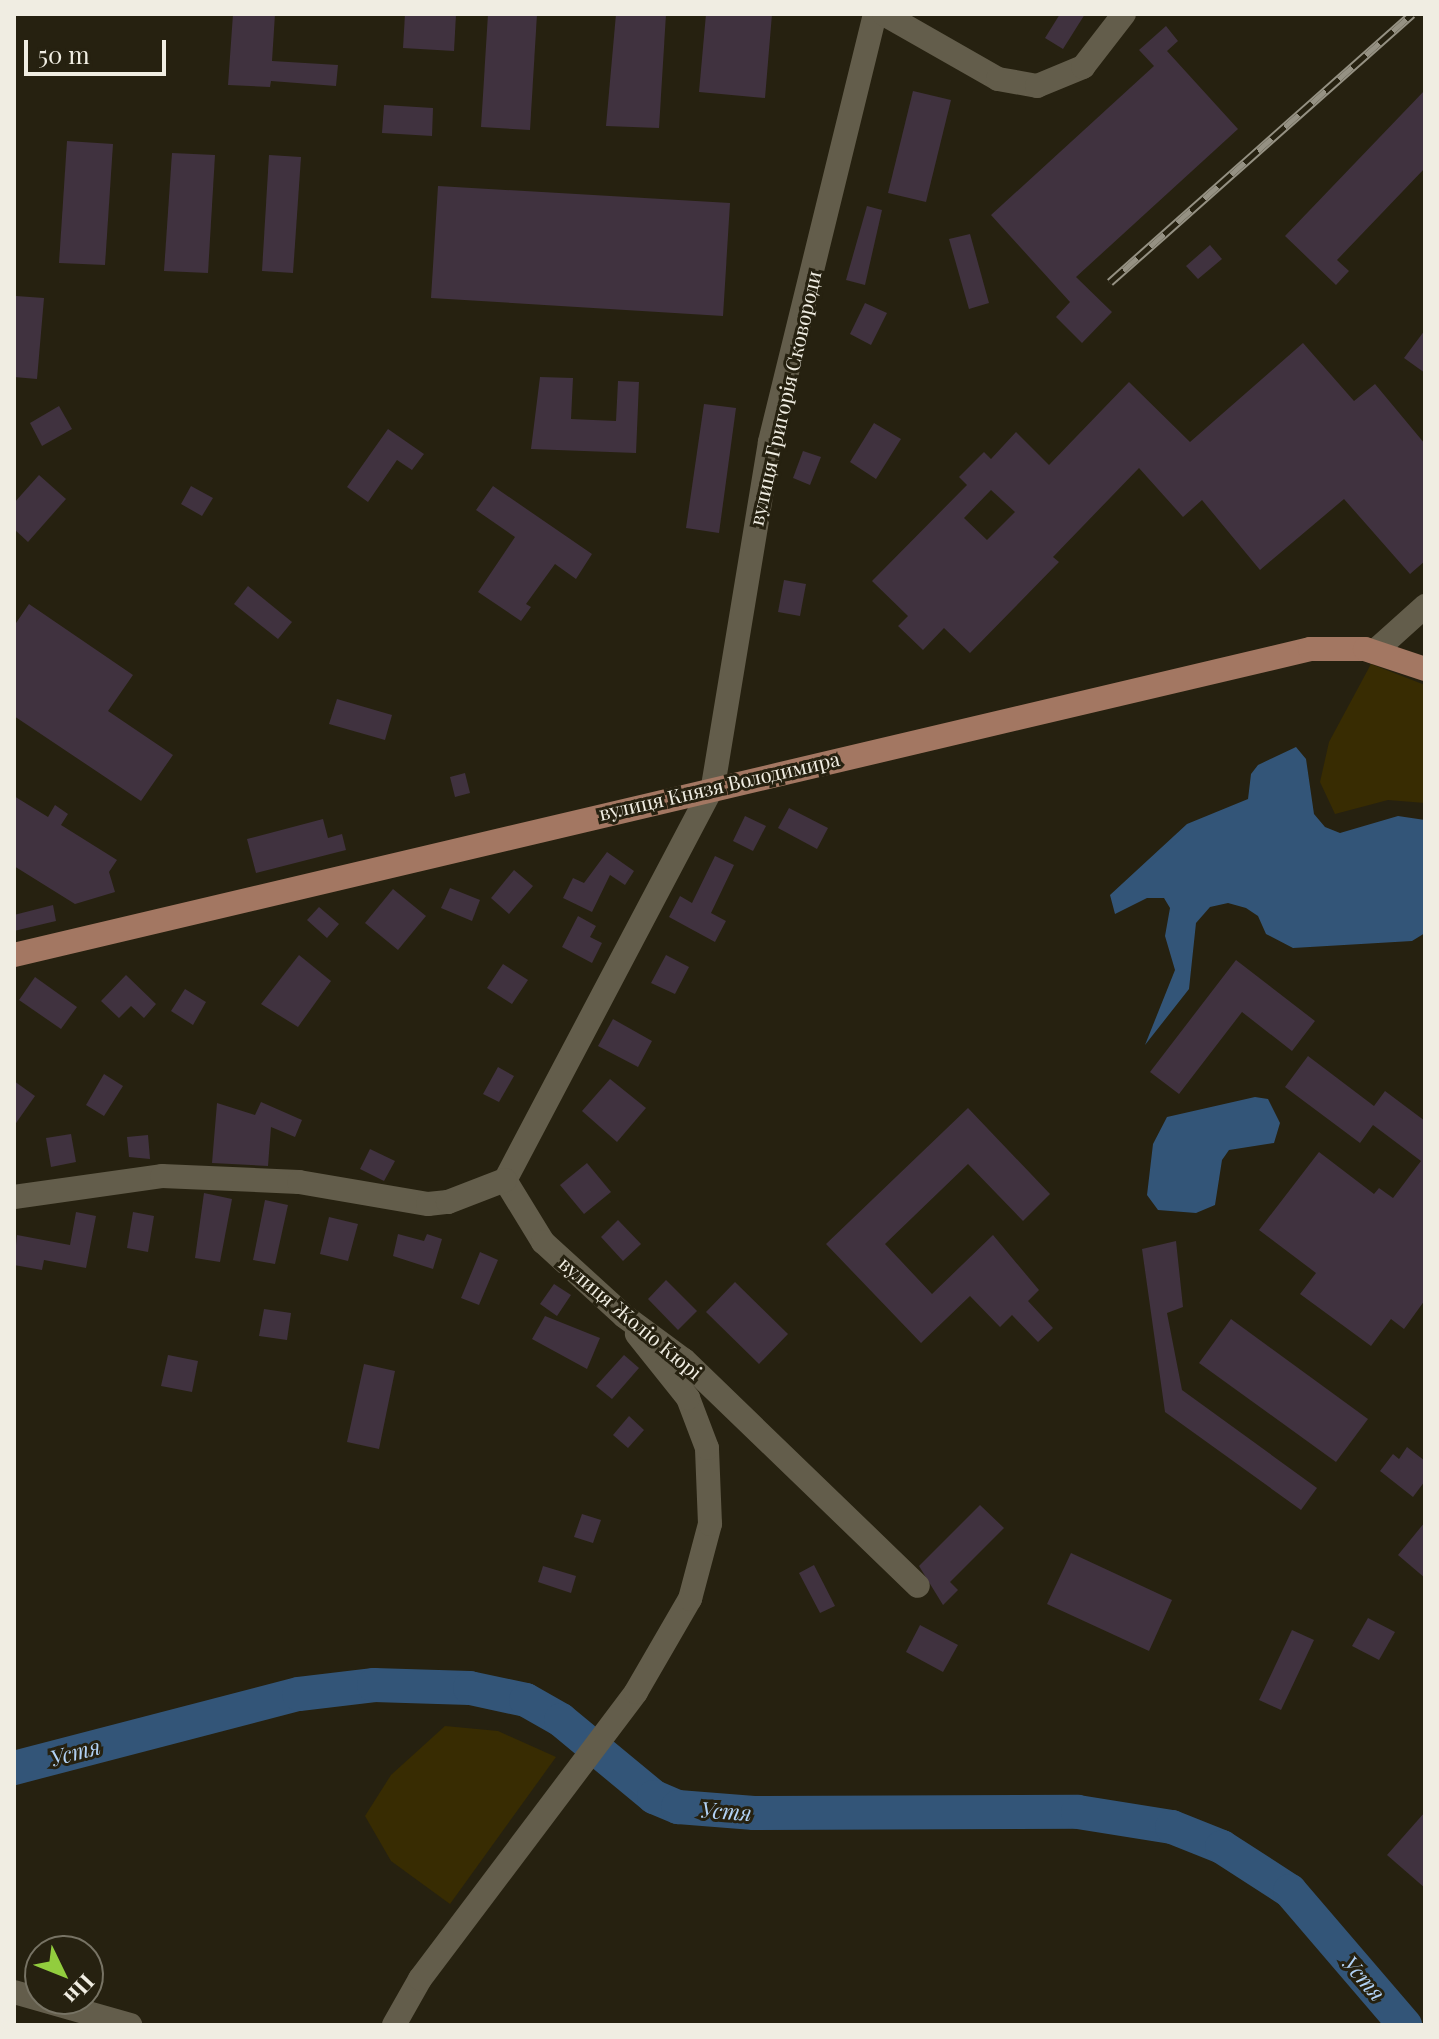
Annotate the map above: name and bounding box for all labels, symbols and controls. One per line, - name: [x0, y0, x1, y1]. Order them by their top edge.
- scale bar: [28, 24, 170, 74]
- text: 50 m: [38, 38, 90, 70]
- street label: вулиця Григорія Сковороди: [743, 268, 825, 528]
- street label: вулиця Князя Володимира: [596, 746, 842, 824]
- street label: вулиця Жоліо Кюрі: [555, 1250, 707, 1384]
- water label: Устя: [47, 1733, 103, 1771]
- water label: Устя: [699, 1796, 753, 1826]
- north arrow: [24, 1935, 104, 2015]
- water label: Устя: [1337, 1950, 1391, 2006]
- text: Пн: [58, 1968, 102, 2012]

